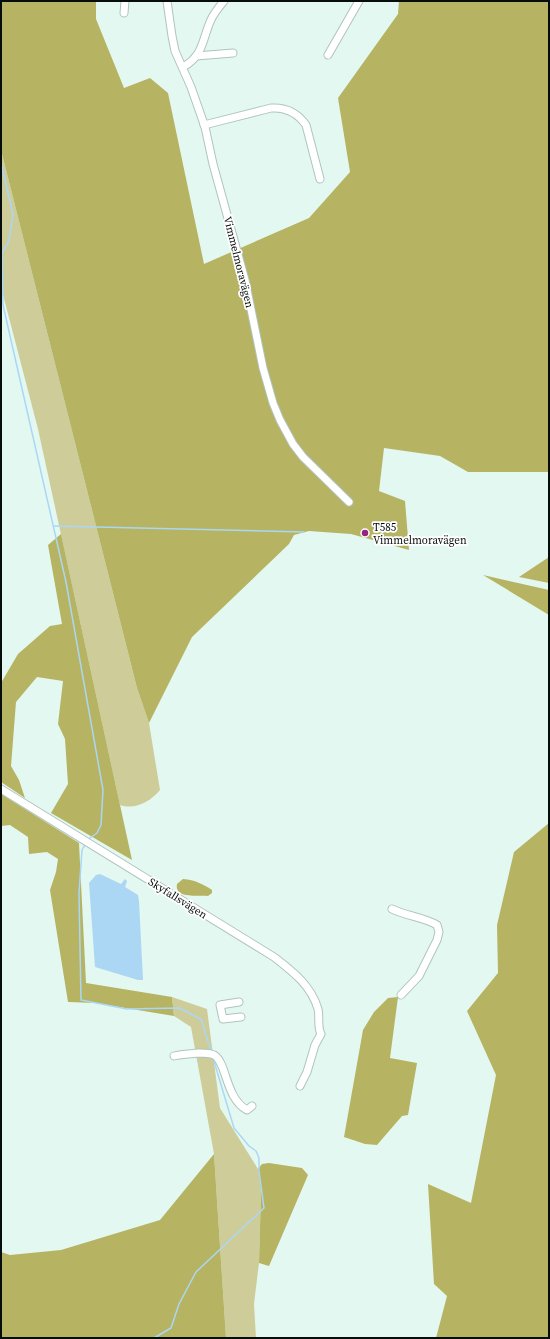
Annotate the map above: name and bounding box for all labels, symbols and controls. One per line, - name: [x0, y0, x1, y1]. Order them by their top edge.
- street label: Vimmelmoravägen: [220, 215, 257, 310]
- place label: T585 Vimmelmoravägen: [373, 520, 467, 548]
- marker: T585 Vimmelmoravägen: [360, 528, 370, 538]
- street label: Skyfallsvägen: [145, 874, 210, 923]

